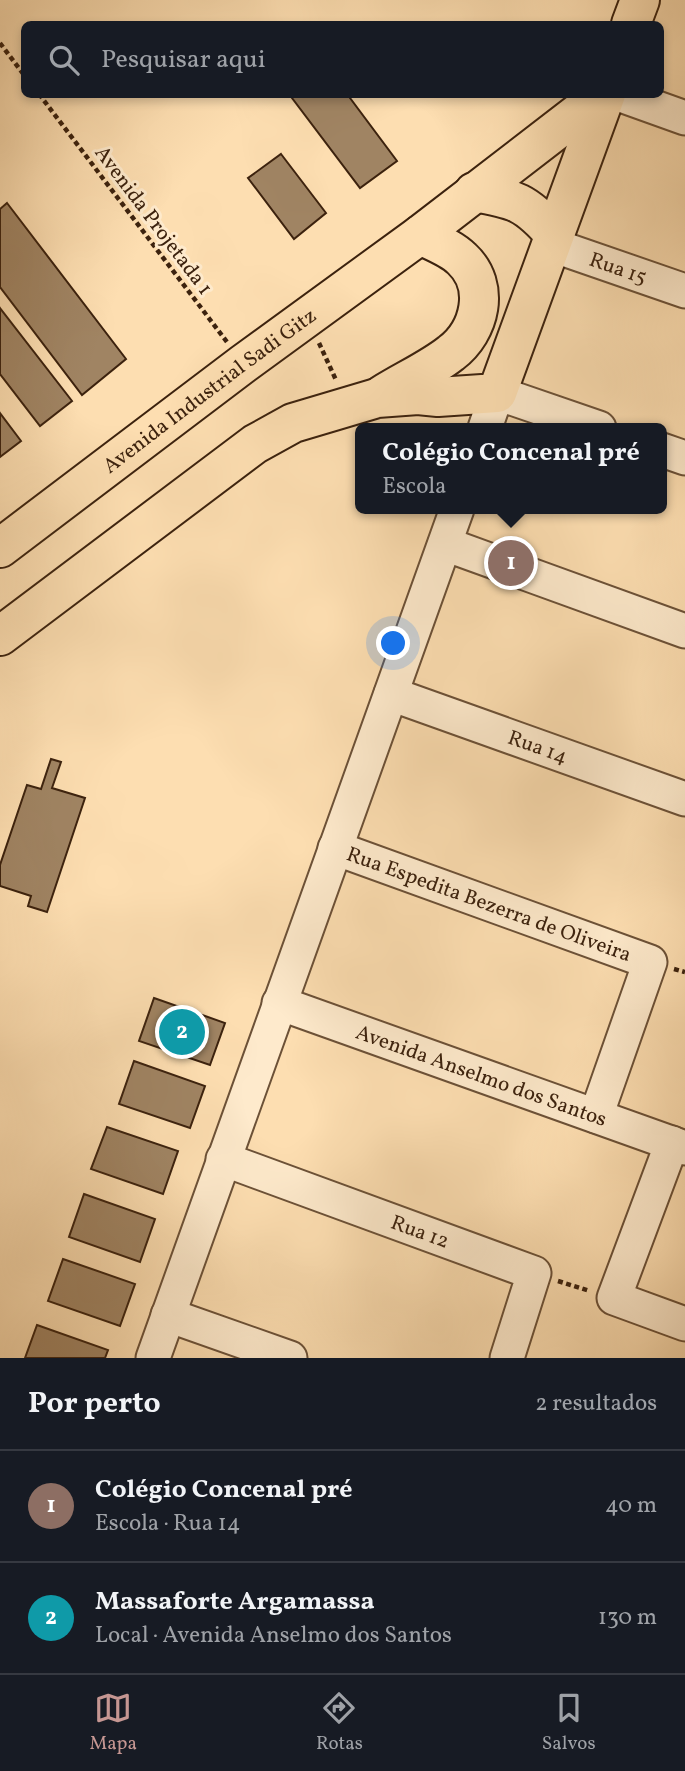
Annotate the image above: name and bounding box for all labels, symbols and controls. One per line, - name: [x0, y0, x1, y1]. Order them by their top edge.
- search box: [21, 21, 664, 98]
- icon: search: [45, 41, 83, 79]
- text: Pesquisar aqui: [101, 42, 266, 78]
- street label: Avenida Projetada 1: [87, 140, 219, 302]
- street label: Rua 15: [585, 246, 650, 293]
- street label: Avenida Industrial Sadi Gitz: [97, 302, 323, 481]
- popup: [355, 423, 667, 514]
- text: Colégio Concenal pré: [382, 435, 640, 471]
- text: Escola: [382, 471, 447, 503]
- pin: 1: [488, 537, 534, 589]
- your location: [376, 626, 410, 660]
- street label: Rua 14: [504, 724, 571, 772]
- street label: Rua Espedita Bezerra de Oliveira: [342, 840, 635, 970]
- pin: 2: [159, 1006, 205, 1058]
- street label: Avenida Anselmo dos Santos: [352, 1019, 610, 1135]
- street label: Rua 12: [386, 1209, 453, 1257]
- text: Por perto: [28, 1383, 161, 1425]
- text: 2 resultados: [535, 1388, 657, 1420]
- text: Colégio Concenal pré: [95, 1472, 353, 1508]
- text: 1: [46, 1490, 56, 1522]
- text: 40 m: [605, 1490, 657, 1522]
- text: Escola · Rua 14: [95, 1508, 240, 1540]
- text: Massaforte Argamassa: [95, 1584, 375, 1620]
- text: 2: [45, 1602, 57, 1634]
- text: 130 m: [598, 1602, 657, 1634]
- text: Local · Avenida Anselmo dos Santos: [95, 1620, 452, 1652]
- tab: Mapa: [89, 1689, 137, 1757]
- tab: Rotas: [316, 1689, 363, 1757]
- tab: Salvos: [542, 1689, 596, 1757]

